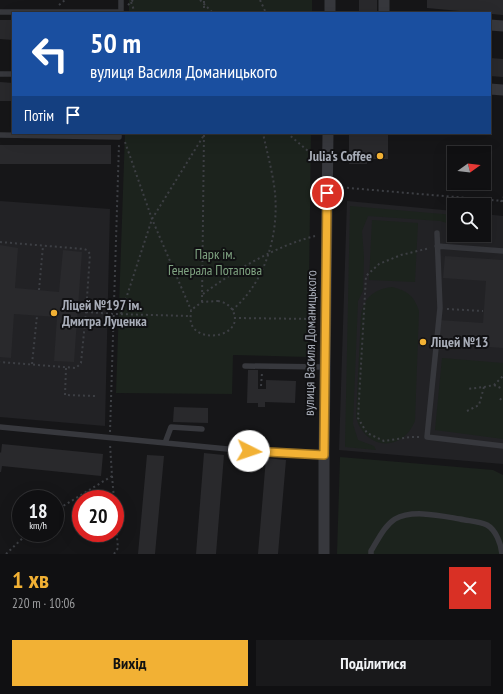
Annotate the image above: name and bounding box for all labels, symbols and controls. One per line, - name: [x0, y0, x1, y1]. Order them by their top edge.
- text: 50 m: [90, 24, 141, 61]
- icon: left: [24, 28, 76, 80]
- text: вулиця Василя Доманицького: [90, 60, 277, 83]
- icon: arrive: [62, 104, 84, 126]
- text: Потім: [24, 106, 54, 125]
- north arrow: [447, 146, 491, 190]
- map controls: [447, 146, 491, 242]
- place label: Julia's Coffee: [308, 147, 372, 165]
- marker: Julia's Coffee: [375, 151, 385, 161]
- pin: [310, 176, 344, 210]
- icon: arrive: [316, 182, 338, 204]
- button: search: [447, 198, 491, 242]
- park label: Парк ім. Генерала Потапова: [168, 245, 262, 279]
- street label: вулиця Василя Доманицького: [300, 270, 320, 416]
- place label: Ліцей №197 ім. Дмитра Луценка: [61, 296, 147, 330]
- marker: Ліцей №197 ім. Дмитра Луценка: [49, 308, 59, 318]
- place label: Ліцей №13: [430, 333, 488, 351]
- marker: Ліцей №13: [418, 337, 428, 347]
- position arrow: [228, 430, 270, 472]
- speed limit sign: 20: [72, 490, 124, 542]
- text: 18: [28, 498, 48, 524]
- text: km/h: [29, 519, 47, 532]
- text: 1 хв: [12, 564, 49, 595]
- button: close: [449, 567, 491, 609]
- text: 220 m · 10:06: [12, 595, 75, 612]
- button: Вихід: [12, 640, 248, 686]
- button: Поділитися: [256, 640, 491, 686]

